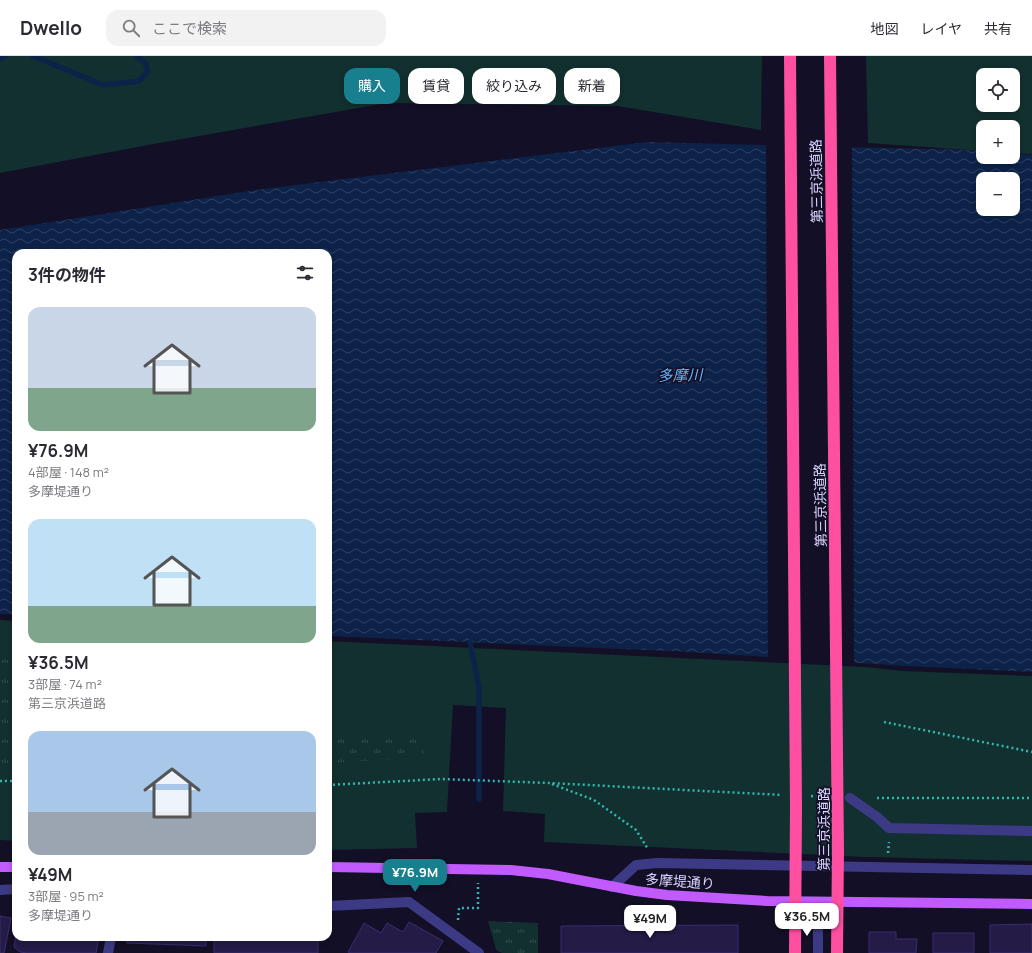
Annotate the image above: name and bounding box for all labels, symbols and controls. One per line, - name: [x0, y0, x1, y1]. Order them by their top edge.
- search box: [106, 10, 386, 46]
- text: Dwello: [20, 15, 82, 41]
- icon: search: [120, 17, 142, 39]
- text: ここで検索: [152, 18, 227, 39]
- text: 地図: [870, 19, 898, 38]
- text: レイヤ: [920, 19, 962, 38]
- text: 共有: [984, 19, 1012, 38]
- chip: 購入: [344, 68, 400, 104]
- chip: 賃貸: [408, 68, 464, 104]
- chip: 絞り込み: [472, 68, 556, 104]
- chip: 新着: [564, 68, 620, 104]
- map controls: [976, 68, 1020, 216]
- button: locate: [976, 68, 1020, 112]
- button: +: [976, 120, 1020, 164]
- street label: 第三京浜道路: [806, 139, 826, 223]
- button: −: [976, 172, 1020, 216]
- icon: filters: [294, 262, 316, 284]
- text: 3件の物件: [28, 263, 106, 286]
- icon: home: [136, 333, 208, 405]
- water label: 多摩川: [657, 364, 705, 386]
- text: ¥76.9M: [28, 439, 88, 462]
- text: 4部屋 · 148 m²: [28, 463, 109, 481]
- street label: 第三京浜道路: [810, 463, 830, 547]
- text: 多摩堤通り: [28, 482, 93, 500]
- icon: home: [136, 545, 208, 617]
- text: ¥36.5M: [28, 651, 89, 674]
- text: 3部屋 · 74 m²: [28, 675, 102, 693]
- text: 第三京浜道路: [28, 694, 106, 712]
- icon: home: [136, 757, 208, 829]
- street label: 第三京浜道路: [814, 787, 833, 871]
- pin: ¥76.9M: [382, 859, 448, 893]
- text: ¥49M: [28, 863, 72, 886]
- text: ¥76.9M: [392, 863, 438, 881]
- street label: 多摩堤通り: [644, 869, 716, 893]
- text: 3部屋 · 95 m²: [28, 887, 104, 905]
- pin: ¥36.5M: [774, 903, 840, 937]
- pin: ¥49M: [626, 905, 674, 939]
- text: 多摩堤通り: [28, 906, 93, 924]
- text: ¥36.5M: [784, 907, 830, 925]
- text: ¥49M: [633, 909, 667, 927]

